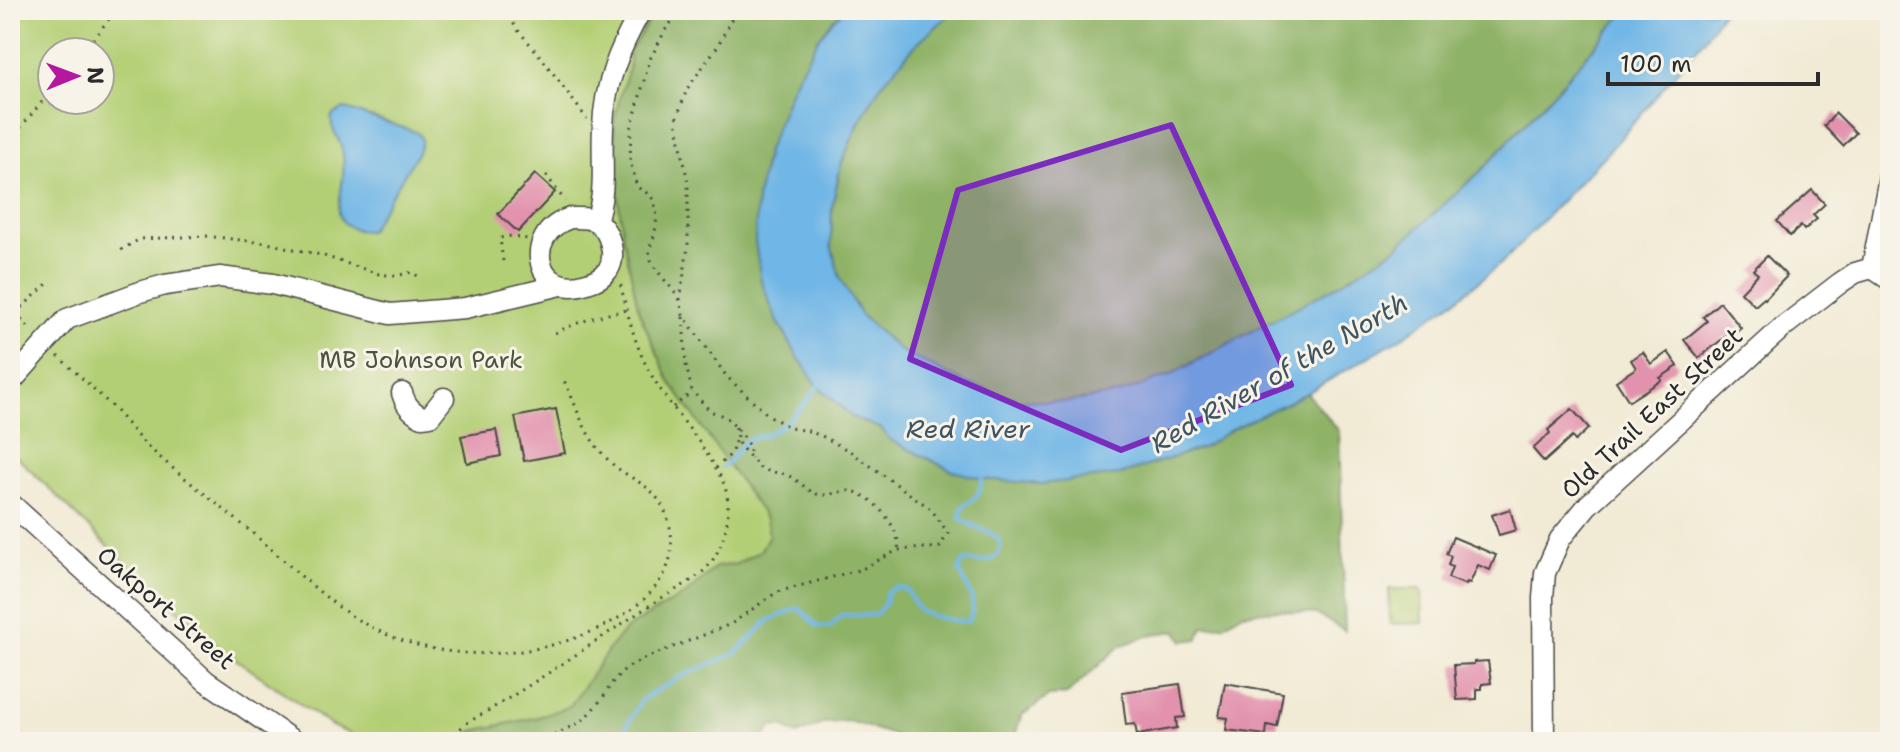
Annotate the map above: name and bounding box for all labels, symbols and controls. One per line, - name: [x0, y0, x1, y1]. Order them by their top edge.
- north arrow: [36, 36, 116, 116]
- scale bar: [1608, 36, 1818, 86]
- text: 100 m: [1620, 48, 1692, 80]
- text: N: [81, 67, 110, 85]
- water label: Red River of the North: [1144, 284, 1414, 461]
- street label: Old Trail East Street: [1554, 320, 1750, 506]
- park label: MB Johnson Park: [319, 344, 523, 376]
- water label: Red River: [906, 411, 1031, 446]
- street label: Oakport Street: [90, 539, 242, 677]

